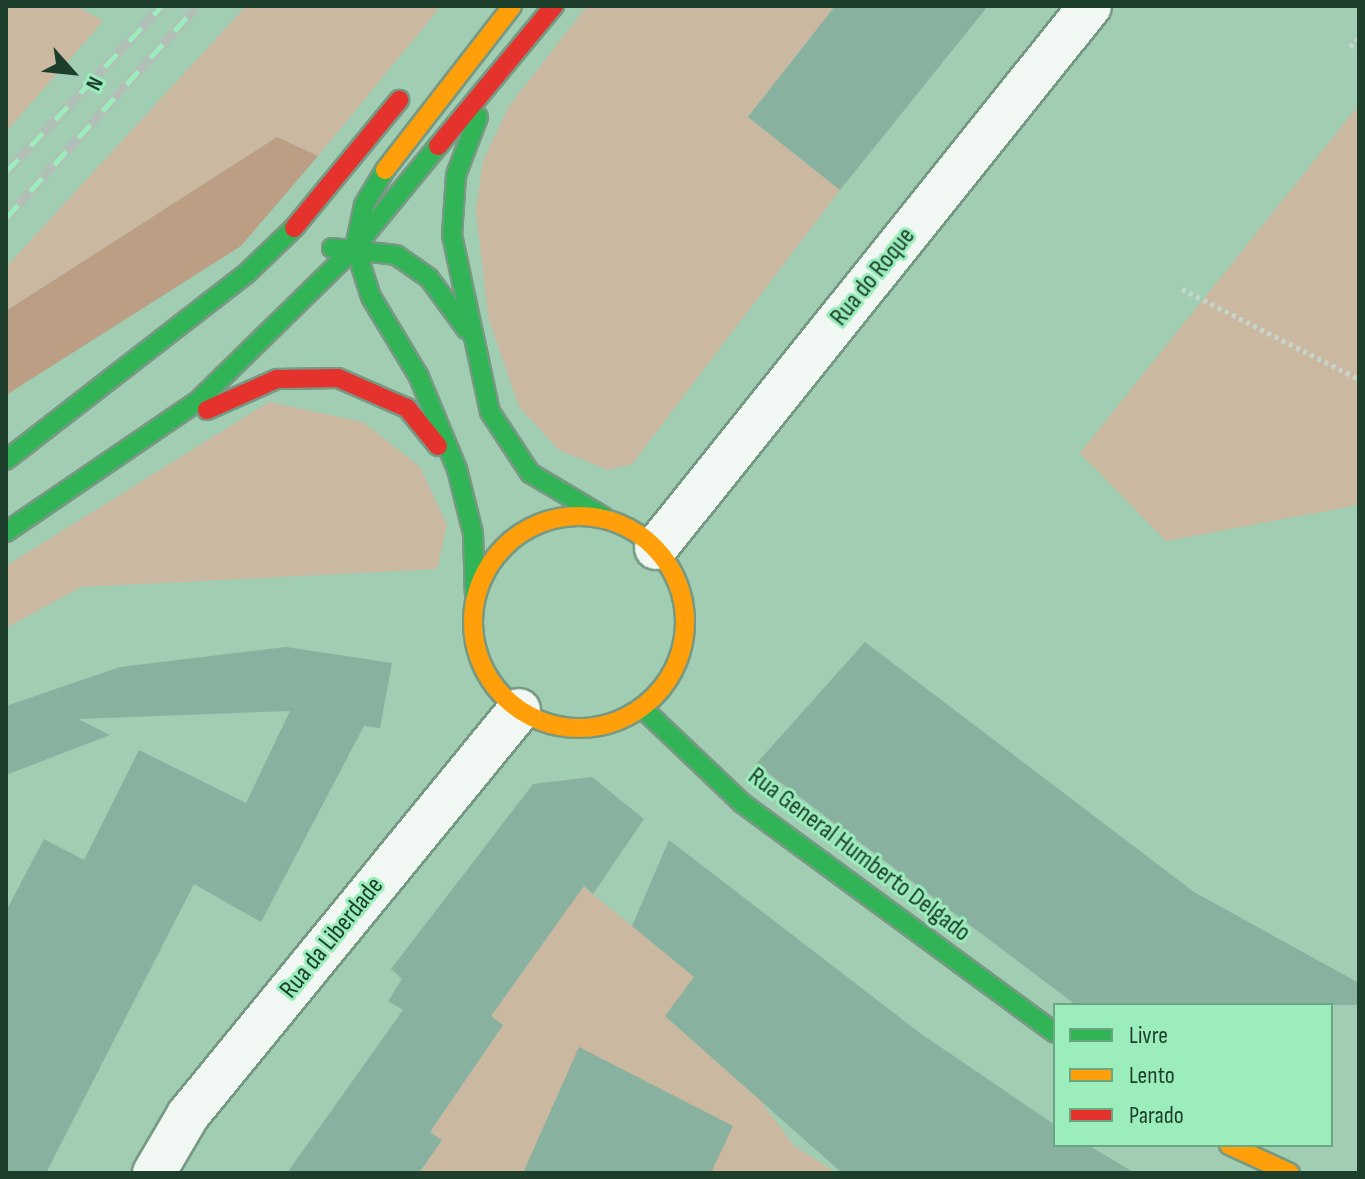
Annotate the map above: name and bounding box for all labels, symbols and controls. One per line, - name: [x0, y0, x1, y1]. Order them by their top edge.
- north arrow: [32, 32, 112, 112]
- text: N: [79, 72, 109, 94]
- street label: Rua do Roque: [824, 222, 922, 332]
- street label: Rua General Humberto Delgado: [742, 761, 976, 949]
- street label: Rua da Liberdade: [274, 871, 390, 1005]
- legend: [1053, 1003, 1333, 1147]
- text: Livre: [1129, 1021, 1168, 1050]
- text: Lento: [1129, 1061, 1175, 1090]
- text: Parado: [1129, 1101, 1184, 1130]

